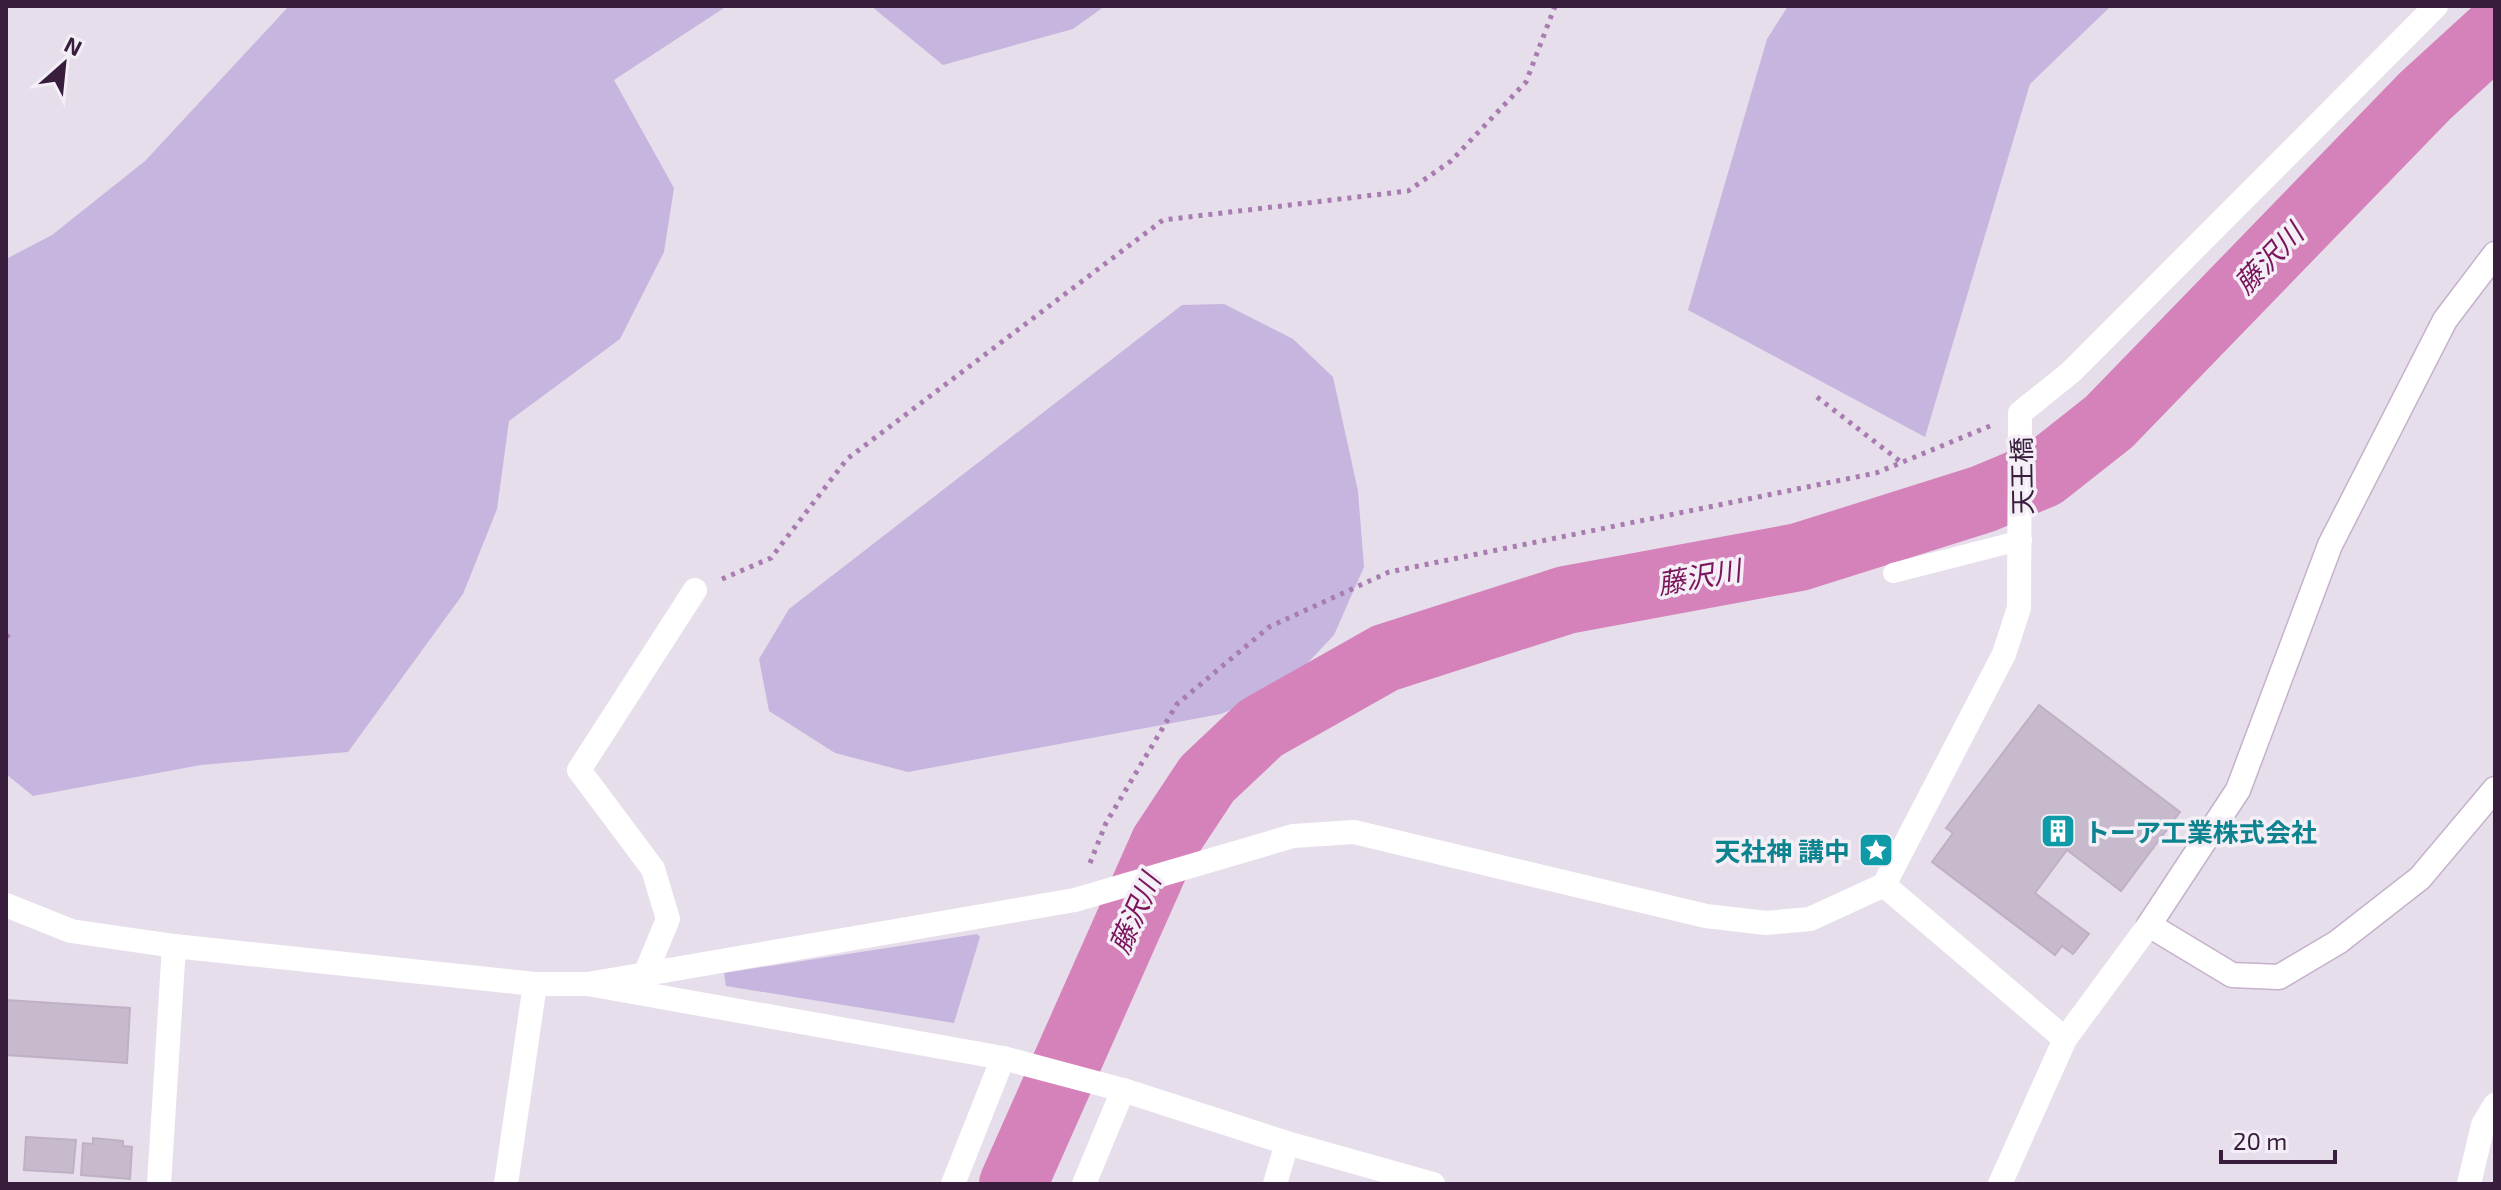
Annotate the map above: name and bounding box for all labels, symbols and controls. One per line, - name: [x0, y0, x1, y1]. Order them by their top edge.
- north arrow: [24, 24, 104, 104]
- text: N: [61, 30, 87, 60]
- water label: 藤沢川: [2227, 214, 2311, 300]
- street label: 天王橋: [2005, 437, 2037, 515]
- water label: 藤沢川: [1655, 551, 1746, 600]
- building icon: トーア工業株式会社: [2039, 812, 2077, 850]
- place label: トーア工業株式会社: [2084, 816, 2317, 847]
- place icon: 天社神 講中: [1857, 831, 1895, 869]
- place label: 天社神 講中: [1714, 835, 1850, 866]
- water label: 藤沢川: [1101, 865, 1168, 958]
- scale bar: [2221, 1114, 2335, 1164]
- text: 20 m: [2233, 1126, 2287, 1155]

